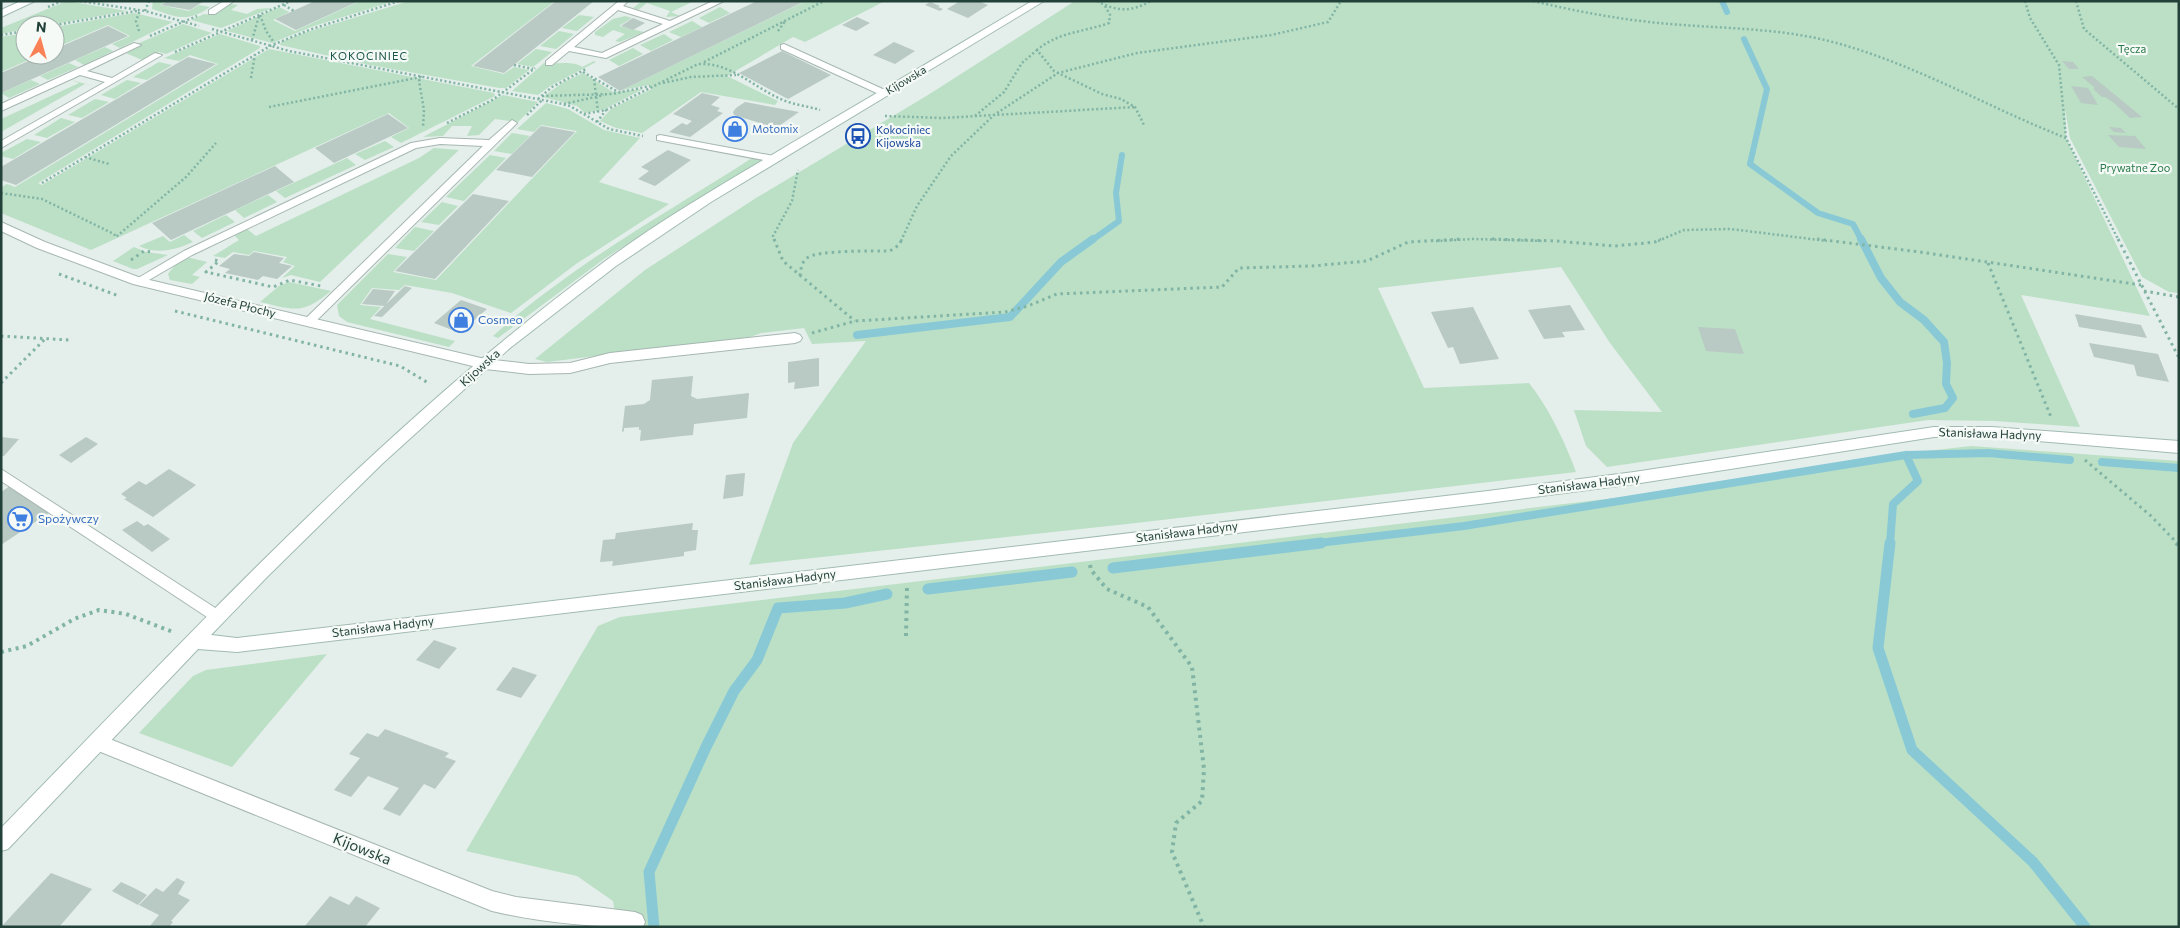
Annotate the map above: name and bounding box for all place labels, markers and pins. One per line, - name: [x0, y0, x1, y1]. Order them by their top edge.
- shop icon: Motomix: [722, 116, 748, 142]
- place label: Motomix: [752, 122, 798, 135]
- bus stop icon: Kokociniec Kijowska: [845, 123, 871, 149]
- place label: Kokociniec Kijowska: [876, 123, 931, 149]
- shop icon: Cosmeo: [448, 307, 474, 333]
- place label: Cosmeo: [478, 312, 523, 326]
- supermarket icon: Spożywczy: [7, 506, 33, 532]
- place label: Spożywczy: [38, 511, 99, 525]

